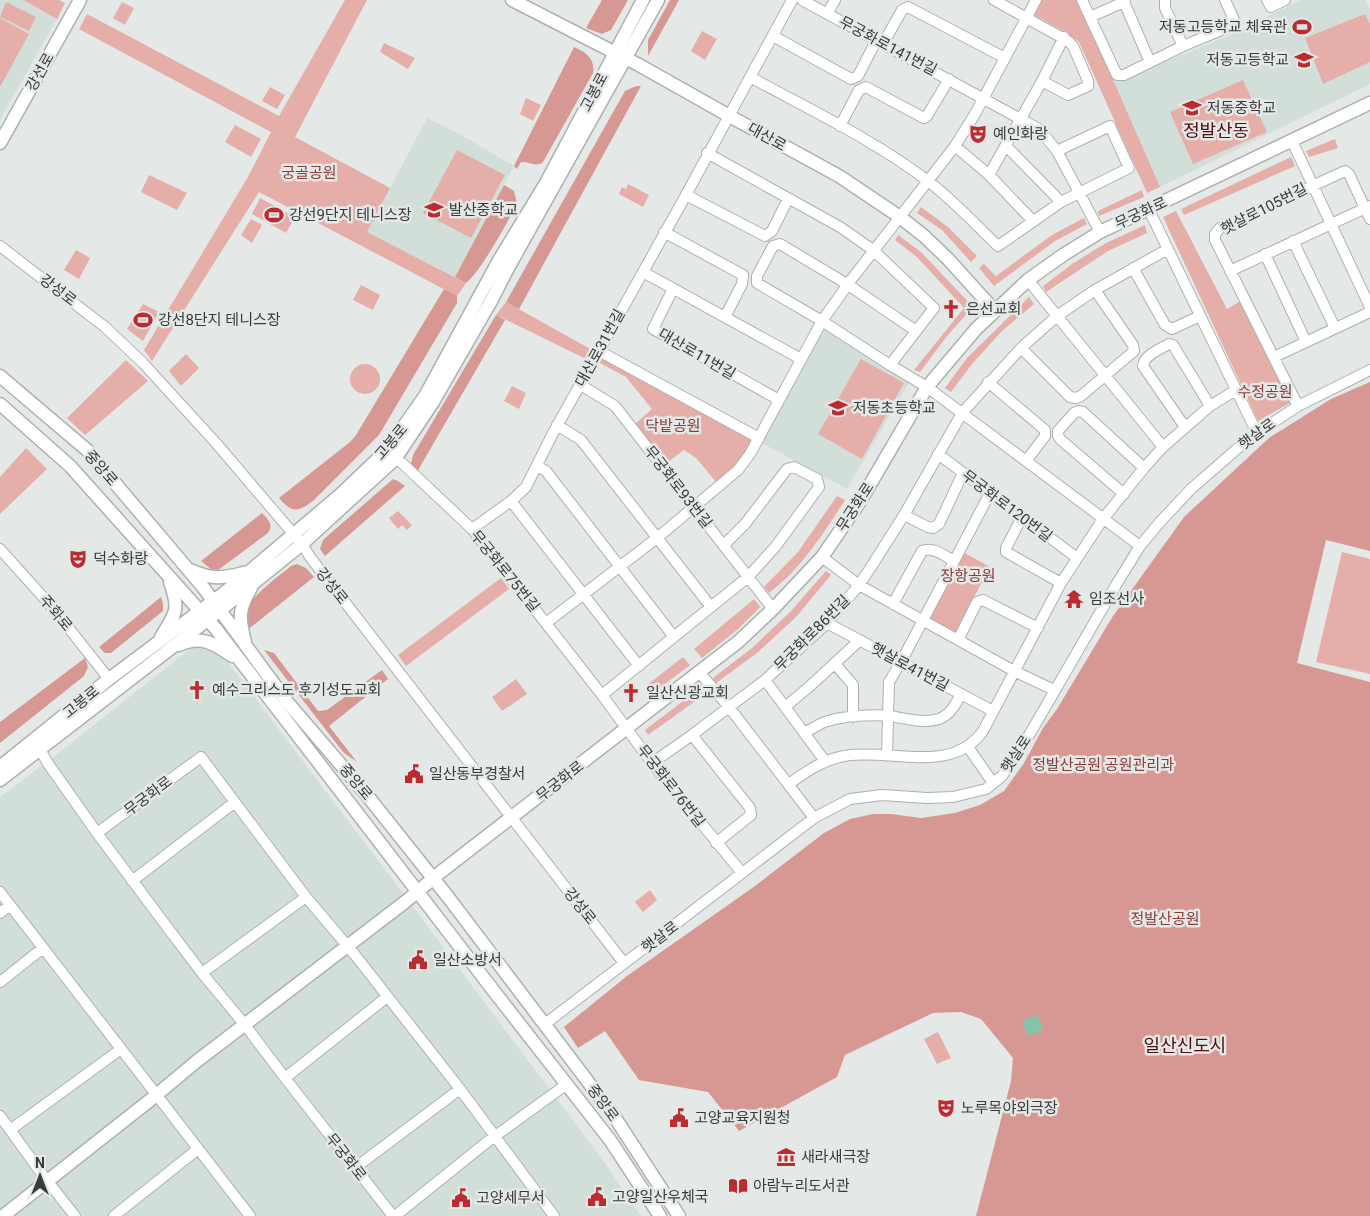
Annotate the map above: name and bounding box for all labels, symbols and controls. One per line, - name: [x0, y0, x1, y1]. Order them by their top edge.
- street label: 무궁화로141번길: [836, 13, 940, 79]
- sports icon: 저동고등학교 체육관: [1291, 16, 1313, 38]
- place label: 저동고등학교 체육관: [1159, 18, 1287, 36]
- school or university icon: 저동고등학교: [1293, 49, 1315, 71]
- street label: 강선로: [22, 50, 58, 94]
- place label: 저동고등학교: [1206, 51, 1289, 69]
- street label: 고봉로: [576, 69, 612, 115]
- school or university icon: 저동중학교: [1181, 97, 1203, 119]
- place label: 저동중학교: [1207, 99, 1276, 117]
- street label: 대산로: [745, 119, 789, 155]
- district label: 정발산동: [1183, 120, 1249, 141]
- theatre icon: 예인화랑: [967, 123, 989, 145]
- place label: 예인화랑: [993, 125, 1048, 143]
- park label: 궁골공원: [281, 164, 337, 182]
- street label: 햇살로105번길: [1218, 180, 1310, 238]
- street label: 무궁화로: [1112, 193, 1170, 233]
- school or university icon: 발산중학교: [423, 199, 445, 221]
- place label: 발산중학교: [449, 201, 518, 219]
- sports icon: 강선9단지 테니스장: [263, 204, 285, 226]
- place label: 강선9단지 테니스장: [289, 206, 412, 224]
- street label: 강성로: [36, 270, 80, 310]
- church icon: 은선교회: [940, 298, 962, 320]
- place label: 은선교회: [966, 300, 1021, 318]
- street label: 대산로31번길: [571, 306, 629, 390]
- sports icon: 강선8단지 테니스장: [132, 309, 154, 331]
- place label: 강선8단지 테니스장: [158, 311, 281, 329]
- street label: 대산로11번길: [655, 325, 739, 383]
- park label: 수정공원: [1237, 383, 1293, 401]
- school or university icon: 저동초등학교: [827, 397, 849, 419]
- place label: 저동초등학교: [853, 399, 936, 417]
- street label: 햇살로: [1235, 415, 1279, 453]
- park label: 닥밭공원: [645, 417, 701, 435]
- street label: 고봉로: [371, 420, 411, 464]
- street label: 무궁화로93번길: [640, 442, 716, 532]
- street label: 중앙로: [81, 446, 121, 490]
- street label: 무궁화로120번길: [958, 466, 1056, 546]
- street label: 무궁화로: [832, 479, 878, 535]
- street label: 무궁화로75번길: [467, 527, 543, 615]
- theatre icon: 덕수화랑: [67, 548, 89, 570]
- place label: 덕수화랑: [93, 550, 148, 568]
- street label: 강성로: [312, 564, 352, 608]
- park label: 장항공원: [940, 567, 996, 585]
- temple icon: 임조선사: [1063, 588, 1085, 610]
- place label: 임조선사: [1089, 590, 1144, 608]
- street label: 주화로: [36, 591, 76, 635]
- street label: 무궁화로86번길: [770, 591, 854, 675]
- street label: 햇살로41번길: [868, 639, 952, 695]
- church icon: 예수그리스도 후기성도교회: [186, 679, 208, 701]
- place label: 예수그리스도 후기성도교회: [212, 681, 381, 699]
- street label: 고봉로: [59, 682, 103, 722]
- church icon: 일산신광교회: [620, 682, 642, 704]
- place label: 일산신광교회: [646, 684, 729, 702]
- street label: 햇살로: [997, 732, 1035, 776]
- street label: 무궁화로76번길: [633, 741, 709, 831]
- park label: 정발산공원 공원관리과: [1032, 756, 1174, 774]
- street label: 무궁화로: [533, 757, 587, 805]
- street label: 중앙로: [336, 760, 376, 804]
- public building icon: 일산동부경찰서: [403, 763, 425, 785]
- place label: 일산동부경찰서: [429, 765, 526, 783]
- street label: 무궁화로: [121, 772, 175, 820]
- street label: 강성로: [560, 884, 600, 928]
- park label: 정발산공원: [1130, 910, 1200, 928]
- street label: 햇살로: [638, 917, 682, 957]
- public building icon: 일산소방서: [407, 949, 429, 971]
- place label: 일산소방서: [433, 951, 502, 969]
- district label: 일산신도시: [1144, 1035, 1226, 1056]
- street label: 중앙로: [584, 1081, 622, 1125]
- theatre icon: 노루목야외극장: [935, 1097, 957, 1119]
- place label: 노루목야외극장: [961, 1099, 1058, 1117]
- public building icon: 고양교육지원청: [668, 1107, 690, 1129]
- place label: 고양교육지원청: [694, 1109, 791, 1127]
- street label: 무궁화로: [322, 1130, 370, 1184]
- museum icon: 새라새극장: [775, 1146, 797, 1168]
- place label: 새라새극장: [801, 1148, 870, 1166]
- north arrow: [15, 1151, 65, 1201]
- text: N: [35, 1155, 45, 1171]
- library icon: 아람누리도서관: [727, 1175, 749, 1197]
- place label: 아람누리도서관: [753, 1177, 850, 1195]
- public building icon: 고양일산우체국: [586, 1186, 608, 1208]
- public building icon: 고양세무서: [450, 1187, 472, 1209]
- place label: 고양일산우체국: [612, 1188, 709, 1206]
- place label: 고양세무서: [476, 1189, 545, 1207]

